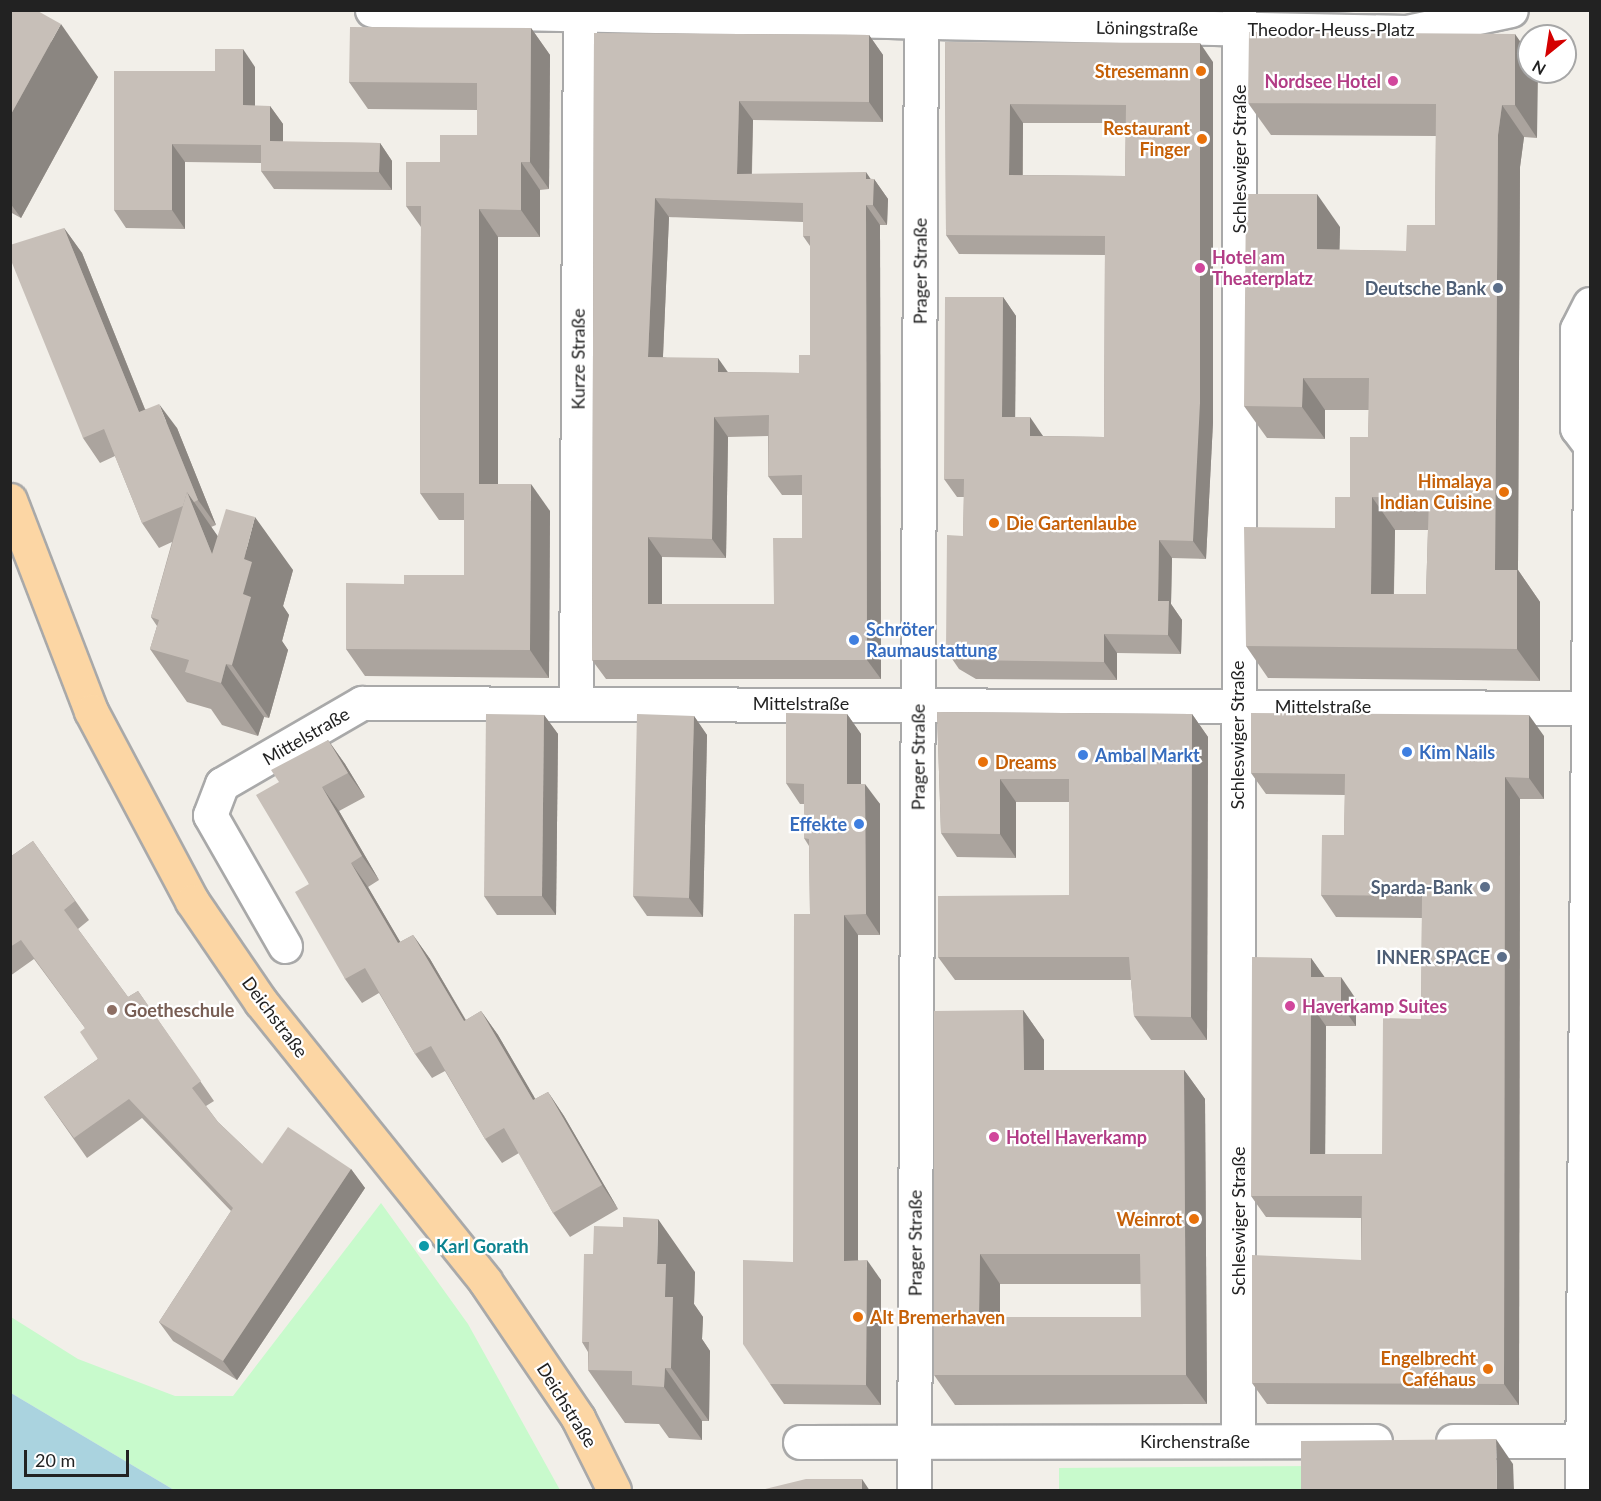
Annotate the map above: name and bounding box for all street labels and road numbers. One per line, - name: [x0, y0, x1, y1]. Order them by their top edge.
- street label: Löningstraße: [1096, 16, 1198, 40]
- street label: Theodor-Heuss-Platz: [1247, 18, 1415, 40]
- street label: Schleswiger Straße: [1228, 84, 1250, 234]
- street label: Prager Straße: [909, 218, 931, 324]
- street label: Kurze Straße: [567, 308, 589, 410]
- street label: Schleswiger Straße: [1226, 660, 1248, 810]
- street label: Mittelstraße: [753, 692, 849, 714]
- street label: Mittelstraße: [1275, 695, 1371, 717]
- street label: Mittelstraße: [259, 703, 353, 769]
- street label: Prager Straße: [907, 704, 929, 810]
- street label: Deichstraße: [238, 972, 312, 1062]
- street label: Schleswiger Straße: [1227, 1146, 1249, 1296]
- street label: Prager Straße: [904, 1190, 926, 1296]
- street label: Deichstraße: [533, 1359, 601, 1451]
- street label: Kirchenstraße: [1140, 1430, 1250, 1452]

